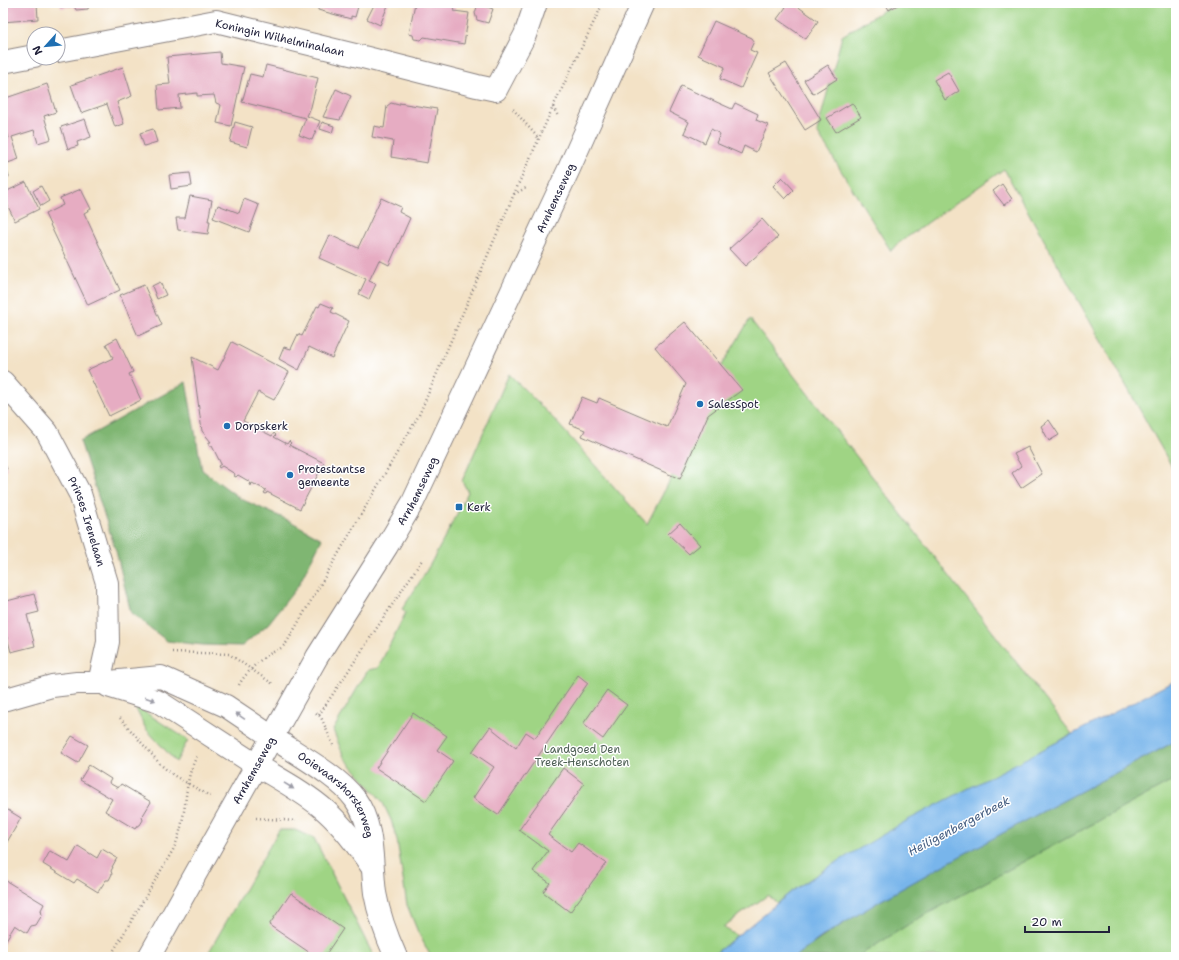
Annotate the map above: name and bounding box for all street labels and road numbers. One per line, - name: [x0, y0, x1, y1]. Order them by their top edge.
- street label: Koningin Wilhelminalaan: [214, 16, 346, 60]
- street label: Arnhemseweg: [533, 160, 578, 235]
- street label: Arnhemseweg: [393, 454, 441, 528]
- street label: Prinses Irenelaan: [64, 474, 109, 568]
- street label: Arnhemseweg: [229, 734, 279, 807]
- street label: Ooievaarshorsterweg: [295, 748, 377, 839]

